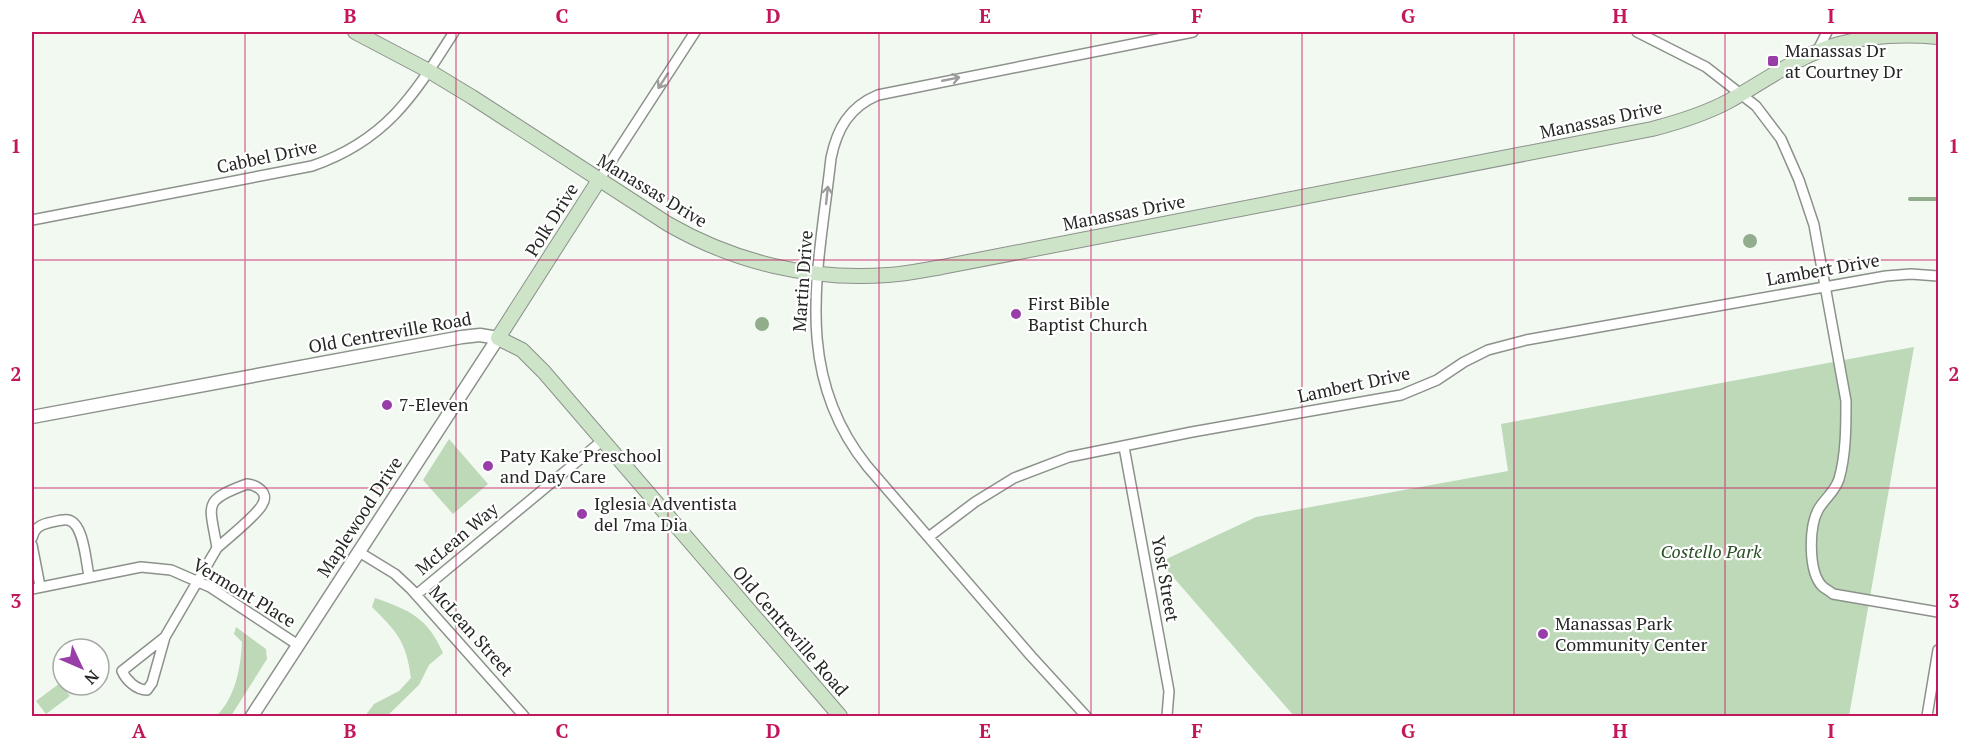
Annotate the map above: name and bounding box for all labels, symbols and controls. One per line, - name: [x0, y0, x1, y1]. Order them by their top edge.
- text: A: [132, 2, 147, 29]
- text: B: [344, 2, 357, 29]
- text: C: [555, 2, 569, 29]
- text: D: [766, 2, 780, 29]
- text: E: [979, 2, 991, 29]
- text: F: [1191, 2, 1203, 29]
- text: G: [1401, 2, 1415, 29]
- text: H: [1612, 2, 1628, 29]
- text: I: [1827, 2, 1835, 29]
- place label: Manassas Dr at Courtney Dr: [1785, 38, 1903, 83]
- marker: Manassas Dr at Courtney Dr: [1766, 54, 1780, 68]
- one-way arrow: [657, 72, 670, 89]
- one-way arrow: [941, 73, 960, 84]
- street label: Manassas Drive: [1538, 94, 1664, 144]
- text: 1: [10, 132, 22, 159]
- text: 1: [1948, 132, 1960, 159]
- street label: Cabbel Drive: [214, 134, 319, 178]
- street label: Manassas Drive: [593, 148, 712, 232]
- street label: Polk Drive: [519, 178, 583, 261]
- one-way arrow: [821, 185, 832, 205]
- street label: Manassas Drive: [1061, 188, 1187, 236]
- street label: Martin Drive: [786, 229, 818, 332]
- street label: Lambert Drive: [1764, 247, 1881, 291]
- place label: First Bible Baptist Church: [1028, 291, 1148, 336]
- street label: Old Centreville Road: [306, 306, 473, 358]
- marker: First Bible Baptist Church: [1009, 307, 1023, 321]
- text: 2: [10, 360, 22, 387]
- street label: Lambert Drive: [1295, 360, 1412, 408]
- text: 2: [1948, 360, 1960, 387]
- place label: 7-Eleven: [399, 392, 469, 416]
- marker: 7-Eleven: [380, 398, 394, 412]
- place label: Paty Kake Preschool and Day Care: [500, 443, 662, 488]
- street label: Maplewood Drive: [311, 451, 407, 581]
- marker: Paty Kake Preschool and Day Care: [481, 459, 495, 473]
- place label: Iglesia Adventista del 7ma Dia: [594, 491, 737, 536]
- street label: McLean Way: [410, 496, 503, 580]
- marker: Iglesia Adventista del 7ma Dia: [575, 507, 589, 521]
- street label: Yost Street: [1147, 534, 1185, 624]
- park label: Costello Park: [1660, 539, 1762, 563]
- street label: Vermont Place: [189, 552, 301, 632]
- street label: Old Centreville Road: [727, 560, 854, 701]
- street label: McLean Street: [424, 580, 519, 681]
- text: 3: [10, 587, 22, 614]
- text: 3: [1948, 587, 1960, 614]
- place label: Manassas Park Community Center: [1555, 611, 1707, 656]
- marker: Manassas Park Community Center: [1536, 627, 1550, 641]
- north arrow: [51, 637, 111, 697]
- text: N: [80, 665, 104, 689]
- text: A: [132, 717, 147, 744]
- text: B: [344, 717, 357, 744]
- text: C: [555, 717, 569, 744]
- text: D: [766, 717, 780, 744]
- text: E: [979, 717, 991, 744]
- text: F: [1191, 717, 1203, 744]
- text: G: [1401, 717, 1415, 744]
- text: H: [1612, 717, 1628, 744]
- text: I: [1827, 717, 1835, 744]

